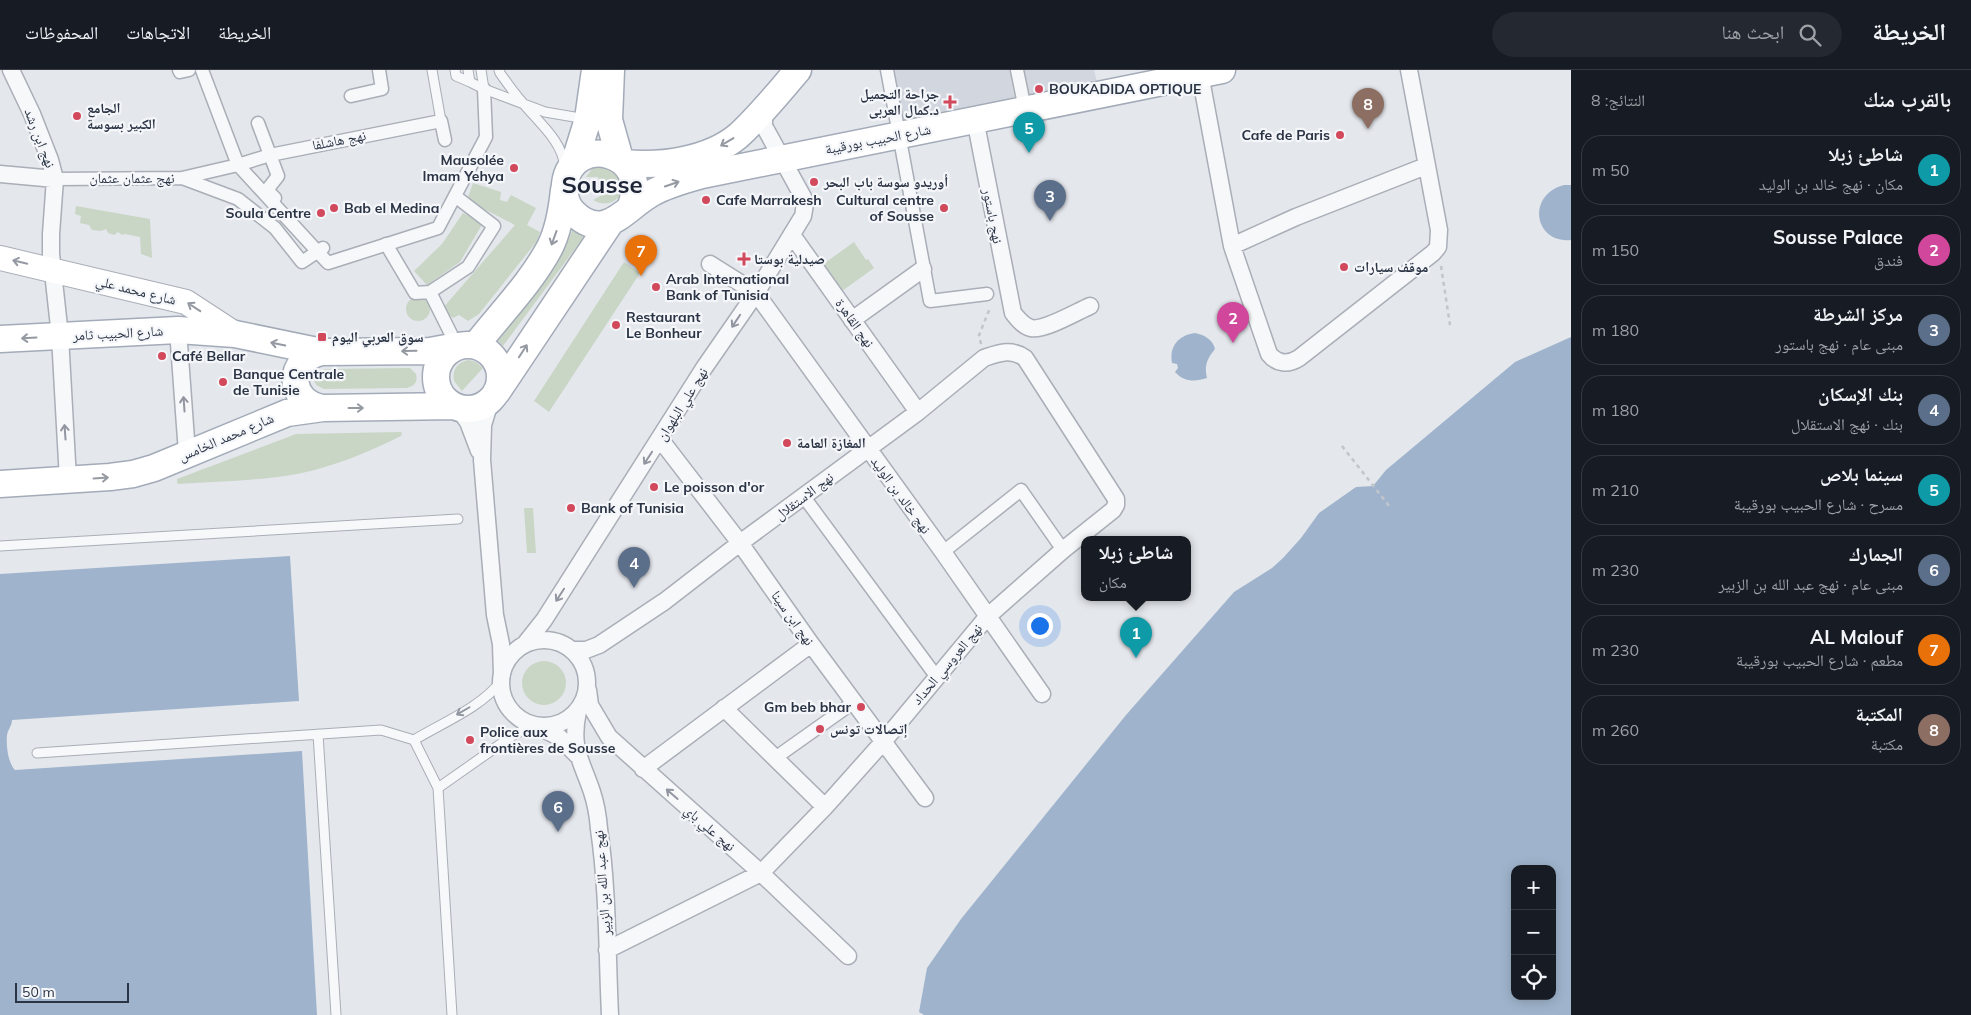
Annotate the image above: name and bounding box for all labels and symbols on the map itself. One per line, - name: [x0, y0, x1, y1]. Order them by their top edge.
- place label: BOUKADIDA OPTIQUE: [1049, 80, 1201, 98]
- marker: BOUKADIDA OPTIQUE: [1033, 83, 1045, 95]
- place label: جراحة التجميل د.كمال العربى: [860, 85, 939, 119]
- pin: 8: [1352, 88, 1384, 129]
- marker: جراحة التجميل د.كمال العربى: [943, 95, 957, 109]
- place label: الجامع الكبير بسوسة: [87, 99, 156, 133]
- street label: نهج ابن رشد: [19, 106, 60, 171]
- marker: الجامع الكبير بسوسة: [71, 110, 83, 122]
- pin: 5: [1013, 112, 1045, 153]
- street label: شارع الحبيب بورقيبة: [824, 120, 933, 159]
- street label: نهج هاشلفا: [311, 126, 368, 155]
- place label: Cafe de Paris: [1241, 126, 1330, 144]
- marker: Cafe de Paris: [1334, 129, 1346, 141]
- one-way arrow: [721, 138, 735, 148]
- place label: Mausolée Imam Yehya: [423, 151, 504, 185]
- marker: Mausolée Imam Yehya: [508, 162, 520, 174]
- street label: نهج عثمان عثمان: [89, 169, 175, 188]
- district label: Sousse: [561, 169, 643, 199]
- place label: أوريدو سوسة باب البحر: [823, 173, 948, 191]
- marker: أوريدو سوسة باب البحر: [808, 176, 820, 188]
- one-way arrow: [664, 179, 679, 188]
- pin: 3: [1034, 180, 1066, 221]
- street label: نهج باستور: [978, 186, 1007, 245]
- place label: Cafe Marrakesh: [716, 191, 822, 209]
- place label: Cultural centre of Sousse: [836, 191, 934, 225]
- marker: Cafe Marrakesh: [700, 194, 712, 206]
- place label: Bab el Medina: [344, 199, 439, 217]
- marker: Bab el Medina: [328, 202, 340, 214]
- marker: Cultural centre of Sousse: [938, 202, 950, 214]
- place label: Soula Centre: [226, 204, 311, 222]
- marker: Soula Centre: [315, 207, 327, 219]
- one-way arrow: [549, 229, 558, 245]
- pin: 7: [625, 235, 657, 276]
- place label: صيدلية بوستا: [754, 250, 825, 268]
- marker: صيدلية بوستا: [738, 253, 750, 265]
- one-way arrow: [13, 257, 29, 266]
- place label: موقف سيارات: [1354, 258, 1428, 276]
- marker: موقف سيارات: [1338, 261, 1350, 273]
- place label: Arab International Bank of Tunisia: [666, 270, 789, 304]
- street label: شارع محمد علي: [93, 271, 178, 311]
- marker: Arab International Bank of Tunisia: [650, 281, 662, 293]
- street label: نهج القاهرة: [831, 295, 878, 352]
- one-way arrow: [187, 302, 201, 313]
- pin: 2: [1217, 302, 1249, 343]
- place label: Restaurant Le Bonheur: [626, 308, 702, 342]
- one-way arrow: [731, 314, 741, 328]
- marker: Restaurant Le Bonheur: [610, 319, 622, 331]
- street label: شارع الحبيب ثامر: [71, 322, 164, 345]
- place label: سوق العربي اليوم: [332, 328, 424, 348]
- marker: سوق العربي اليوم: [316, 331, 328, 343]
- one-way arrow: [21, 333, 37, 342]
- one-way arrow: [271, 339, 287, 348]
- one-way arrow: [518, 344, 529, 358]
- one-way arrow: [401, 346, 418, 356]
- place label: Café Bellar: [172, 347, 246, 365]
- marker: Café Bellar: [156, 350, 168, 362]
- street label: نهج علي البلهوان: [652, 364, 714, 445]
- place label: Banque Centrale de Tunisie: [233, 365, 345, 399]
- marker: Banque Centrale de Tunisie: [217, 376, 229, 388]
- one-way arrow: [179, 396, 188, 412]
- one-way arrow: [348, 403, 364, 413]
- street label: شارع محمد الخامس: [176, 409, 277, 466]
- one-way arrow: [61, 424, 70, 440]
- place label: المغازة العامة: [797, 434, 866, 452]
- marker: المغازة العامة: [781, 437, 793, 449]
- one-way arrow: [643, 451, 654, 465]
- street label: نهج خالد بن الوليد: [866, 453, 935, 538]
- street label: نهج الاستقلال: [771, 468, 838, 525]
- one-way arrow: [93, 473, 109, 483]
- place label: Le poisson d'or: [664, 478, 765, 496]
- marker: Le poisson d'or: [648, 481, 660, 493]
- place label: Bank of Tunisia: [581, 499, 684, 517]
- marker: Bank of Tunisia: [565, 502, 577, 514]
- pin: 4: [618, 547, 650, 588]
- one-way arrow: [555, 587, 565, 601]
- street label: نهج ابن سينا: [767, 587, 819, 650]
- your location: [1027, 613, 1053, 639]
- pin: 1: [1120, 617, 1152, 658]
- street label: نهج العروسي الحداد: [908, 620, 988, 710]
- place label: Gm beb bhar: [764, 698, 851, 716]
- marker: Gm beb bhar: [855, 701, 867, 713]
- one-way arrow: [456, 706, 471, 716]
- place label: إتصالات تونس: [830, 720, 907, 738]
- place label: Police aux frontières de Sousse: [480, 723, 616, 757]
- marker: إتصالات تونس: [814, 723, 826, 735]
- marker: Police aux frontières de Sousse: [464, 734, 476, 746]
- one-way arrow: [666, 789, 679, 800]
- pin: 6: [542, 791, 574, 832]
- street label: نهج علي باي: [679, 801, 739, 857]
- street label: نهج عبد الله بن الزبير: [589, 830, 616, 937]
- scale bar: [15, 980, 129, 1003]

